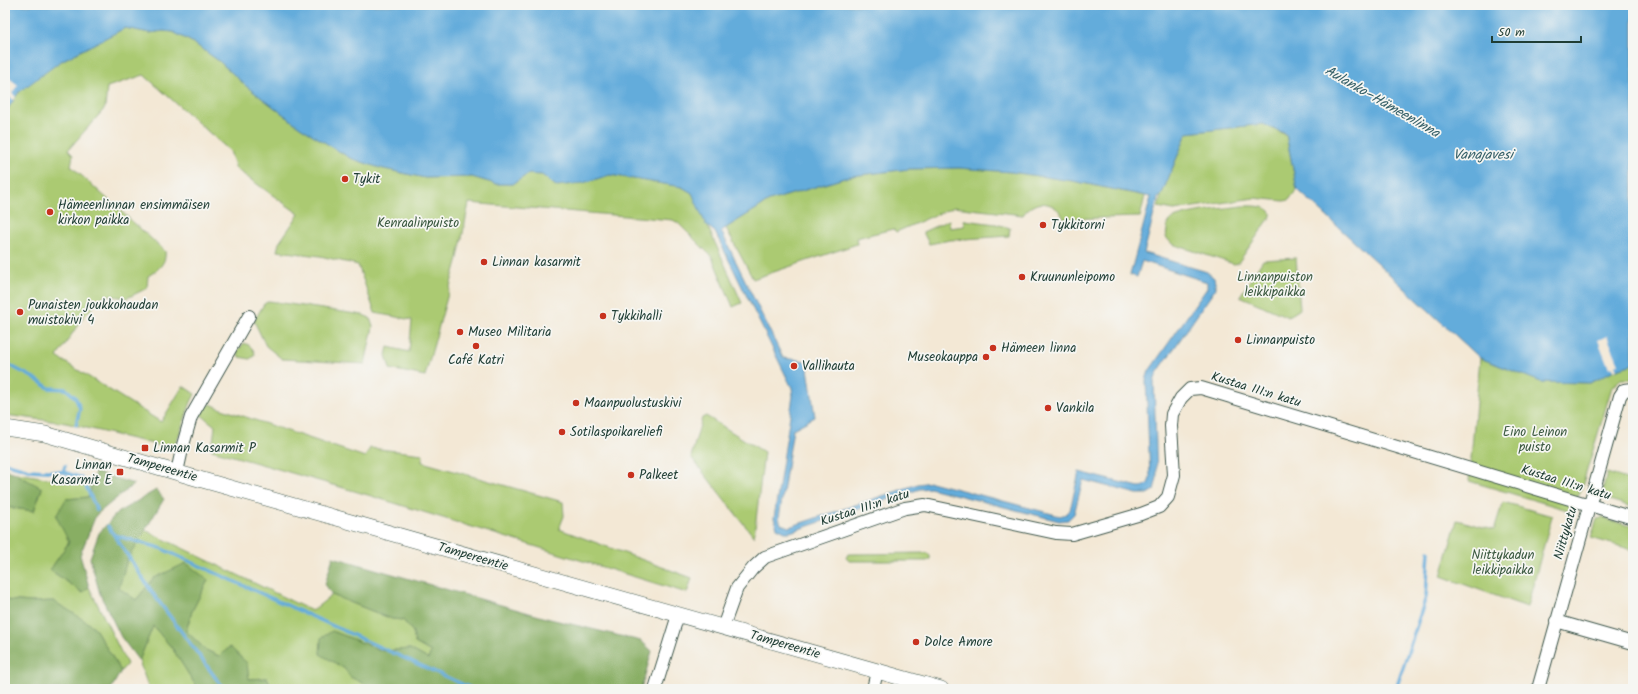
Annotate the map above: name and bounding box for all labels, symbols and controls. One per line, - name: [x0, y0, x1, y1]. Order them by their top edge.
- scale bar: [1492, 18, 1581, 44]
- text: 50 m: [1498, 23, 1525, 42]
- water label: Aulanko–Hämeenlinna: [1320, 60, 1445, 145]
- water label: Vanajavesi: [1453, 144, 1515, 166]
- place label: Tykit: [353, 169, 381, 190]
- marker: Tykit: [340, 174, 350, 184]
- place label: Hämeenlinnan ensimmäisen kirkon paikka: [58, 195, 210, 231]
- marker: Hämeenlinnan ensimmäisen kirkon paikka: [45, 207, 55, 217]
- park label: Kenraalinpuisto: [377, 213, 459, 234]
- place label: Tykkitorni: [1051, 215, 1105, 236]
- marker: Tykkitorni: [1038, 220, 1048, 230]
- place label: Linnan kasarmit: [492, 252, 582, 273]
- marker: Linnan kasarmit: [479, 257, 489, 267]
- place label: Kruununleipomo: [1030, 267, 1115, 288]
- park label: Linnanpuiston leikkipaikka: [1237, 267, 1313, 303]
- marker: Kruununleipomo: [1017, 272, 1027, 282]
- place label: Punaisten joukkohaudan muistokivi 4: [28, 295, 158, 331]
- place label: Tykkihalli: [611, 306, 663, 327]
- marker: Punaisten joukkohaudan muistokivi 4: [15, 307, 25, 317]
- marker: Tykkihalli: [598, 311, 608, 321]
- place label: Museo Militaria: [468, 322, 551, 343]
- marker: Museo Militaria: [455, 327, 465, 337]
- place label: Linnanpuisto: [1246, 330, 1315, 351]
- marker: Linnanpuisto: [1233, 335, 1243, 345]
- place label: Hämeen linna: [1001, 338, 1076, 359]
- marker: Café Katri: [471, 341, 481, 351]
- marker: Hämeen linna: [988, 343, 998, 353]
- place label: Museokauppa: [907, 347, 978, 368]
- place label: Café Katri: [448, 350, 505, 371]
- marker: Museokauppa: [981, 352, 991, 362]
- place label: Vallihauta: [802, 356, 855, 377]
- marker: Vallihauta: [789, 361, 799, 371]
- street label: Kustaa III:n katu: [1209, 366, 1304, 414]
- place label: Maanpuolustuskivi: [584, 393, 682, 414]
- marker: Maanpuolustuskivi: [571, 398, 581, 408]
- place label: Vankila: [1056, 398, 1094, 419]
- marker: Vankila: [1043, 403, 1053, 413]
- place label: Sotilaspoikareliefi: [570, 422, 662, 443]
- park label: Eino Leinon puisto: [1503, 422, 1567, 458]
- marker: Sotilaspoikareliefi: [557, 427, 567, 437]
- place label: Linnan Kasarmit P: [153, 438, 257, 459]
- marker: Linnan Kasarmit P: [140, 443, 150, 453]
- street label: Tampereentie: [124, 448, 200, 488]
- place label: Linnan Kasarmit E: [51, 455, 112, 491]
- street label: Kustaa III:n katu: [1519, 459, 1614, 507]
- place label: Palkeet: [639, 465, 679, 486]
- marker: Linnan Kasarmit E: [115, 467, 125, 477]
- marker: Palkeet: [626, 470, 636, 480]
- street label: Kustaa III:n katu: [818, 483, 913, 532]
- street label: Niittykatu: [1548, 503, 1584, 562]
- street label: Tampereentie: [435, 537, 511, 577]
- park label: Niittykadun leikkipaikka: [1471, 545, 1535, 581]
- street label: Tampereentie: [747, 625, 823, 665]
- place label: Dolce Amore: [924, 632, 993, 653]
- marker: Dolce Amore: [911, 637, 921, 647]

